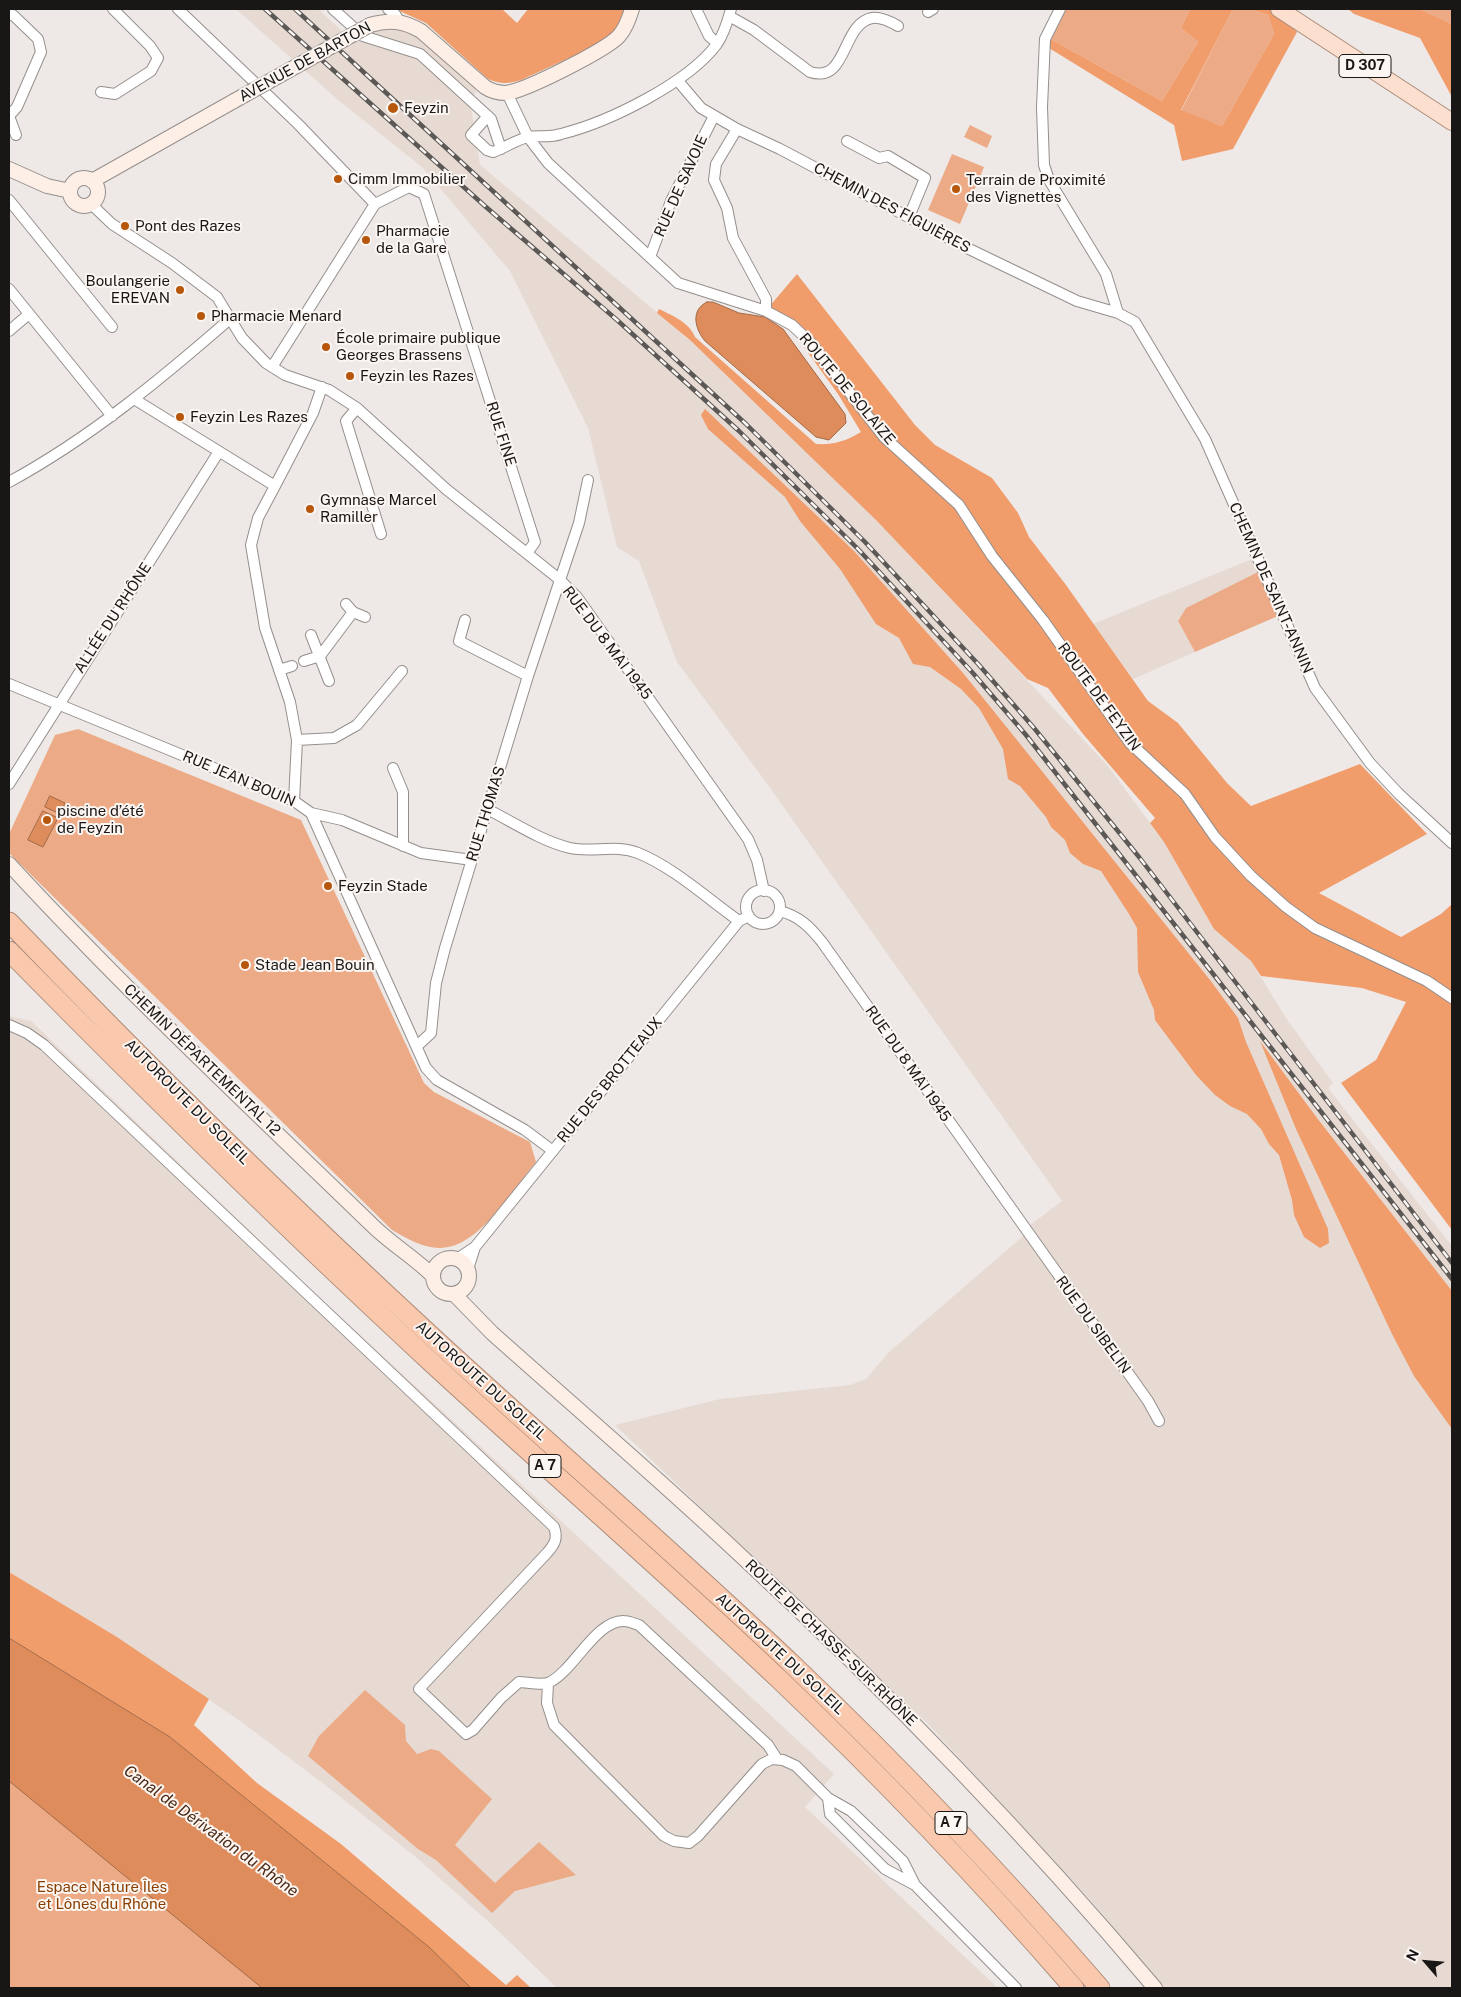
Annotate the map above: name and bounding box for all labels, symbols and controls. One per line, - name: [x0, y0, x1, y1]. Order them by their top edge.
- street label: AVENUE DE BARTON: [236, 18, 374, 106]
- road number: D 307: [1339, 54, 1391, 78]
- place label: Feyzin: [404, 99, 449, 117]
- marker: Feyzin: [386, 101, 400, 115]
- street label: RUE DE SAVOIE: [650, 132, 712, 240]
- street label: CHEMIN DES FIGUIÈRES: [811, 159, 973, 257]
- place label: Cimm Immobilier: [348, 170, 466, 188]
- place label: Terrain de Proximité des Vignettes: [966, 171, 1106, 206]
- marker: Cimm Immobilier: [332, 173, 344, 185]
- marker: Terrain de Proximité des Vignettes: [950, 183, 962, 195]
- place label: Pont des Razes: [135, 217, 241, 235]
- marker: Pont des Razes: [119, 220, 131, 232]
- place label: Pharmacie de la Gare: [376, 222, 450, 257]
- marker: Pharmacie de la Gare: [360, 234, 372, 246]
- place label: Boulangerie EREVAN: [86, 272, 170, 307]
- marker: Boulangerie EREVAN: [174, 284, 186, 296]
- place label: Pharmacie Menard: [211, 307, 342, 325]
- marker: Pharmacie Menard: [195, 310, 207, 322]
- place label: École primaire publique Georges Brassens: [336, 329, 501, 364]
- street label: ROUTE DE SOLAIZE: [795, 330, 899, 448]
- marker: École primaire publique Georges Brassens: [320, 341, 332, 353]
- place label: Feyzin les Razes: [360, 367, 474, 385]
- marker: Feyzin les Razes: [344, 370, 356, 382]
- street label: RUE FINE: [482, 399, 520, 469]
- place label: Feyzin Les Razes: [190, 408, 308, 426]
- marker: Feyzin Les Razes: [174, 411, 186, 423]
- place label: Gymnase Marcel Ramiller: [320, 491, 437, 526]
- street label: CHEMIN DE SAINT-ANNIN: [1225, 500, 1317, 676]
- marker: Gymnase Marcel Ramiller: [304, 503, 316, 515]
- street label: ALLÉE DU RHÔNE: [71, 559, 155, 677]
- street label: RUE DU 8 MAI 1945: [558, 583, 656, 703]
- street label: ROUTE DE FEYZIN: [1054, 639, 1144, 755]
- street label: RUE JEAN BOUIN: [180, 747, 298, 811]
- street label: RUE THOMAS: [463, 764, 509, 864]
- place label: piscine d’été de Feyzin: [57, 802, 144, 837]
- marker: piscine d’été de Feyzin: [41, 814, 53, 826]
- place label: Feyzin Stade: [338, 877, 428, 895]
- marker: Feyzin Stade: [322, 880, 334, 892]
- place label: Stade Jean Bouin: [255, 956, 375, 974]
- marker: Stade Jean Bouin: [239, 959, 251, 971]
- street label: CHEMIN DÉPARTEMENTAL 12: [120, 980, 284, 1140]
- street label: RUE DU 8 MAI 1945: [861, 1003, 955, 1125]
- street label: RUE DES BROTTEAUX: [554, 1014, 666, 1146]
- street label: AUTOROUTE DU SOLEIL: [121, 1036, 253, 1168]
- street label: RUE DU SIBELIN: [1052, 1273, 1134, 1377]
- street label: AUTOROUTE DU SOLEIL: [412, 1317, 550, 1445]
- road number: A 7: [529, 1454, 561, 1478]
- street label: ROUTE DE CHASSE-SUR-RHÔNE: [741, 1556, 921, 1730]
- street label: AUTOROUTE DU SOLEIL: [712, 1589, 848, 1719]
- water label: Canal de Dérivation du Rhône: [120, 1761, 302, 1901]
- road number: A 7: [935, 1812, 967, 1835]
- park label: Espace Nature Îles et Lônes du Rhône: [37, 1878, 167, 1913]
- north arrow: [1401, 1937, 1451, 1987]
- text: N: [1403, 1947, 1422, 1964]

